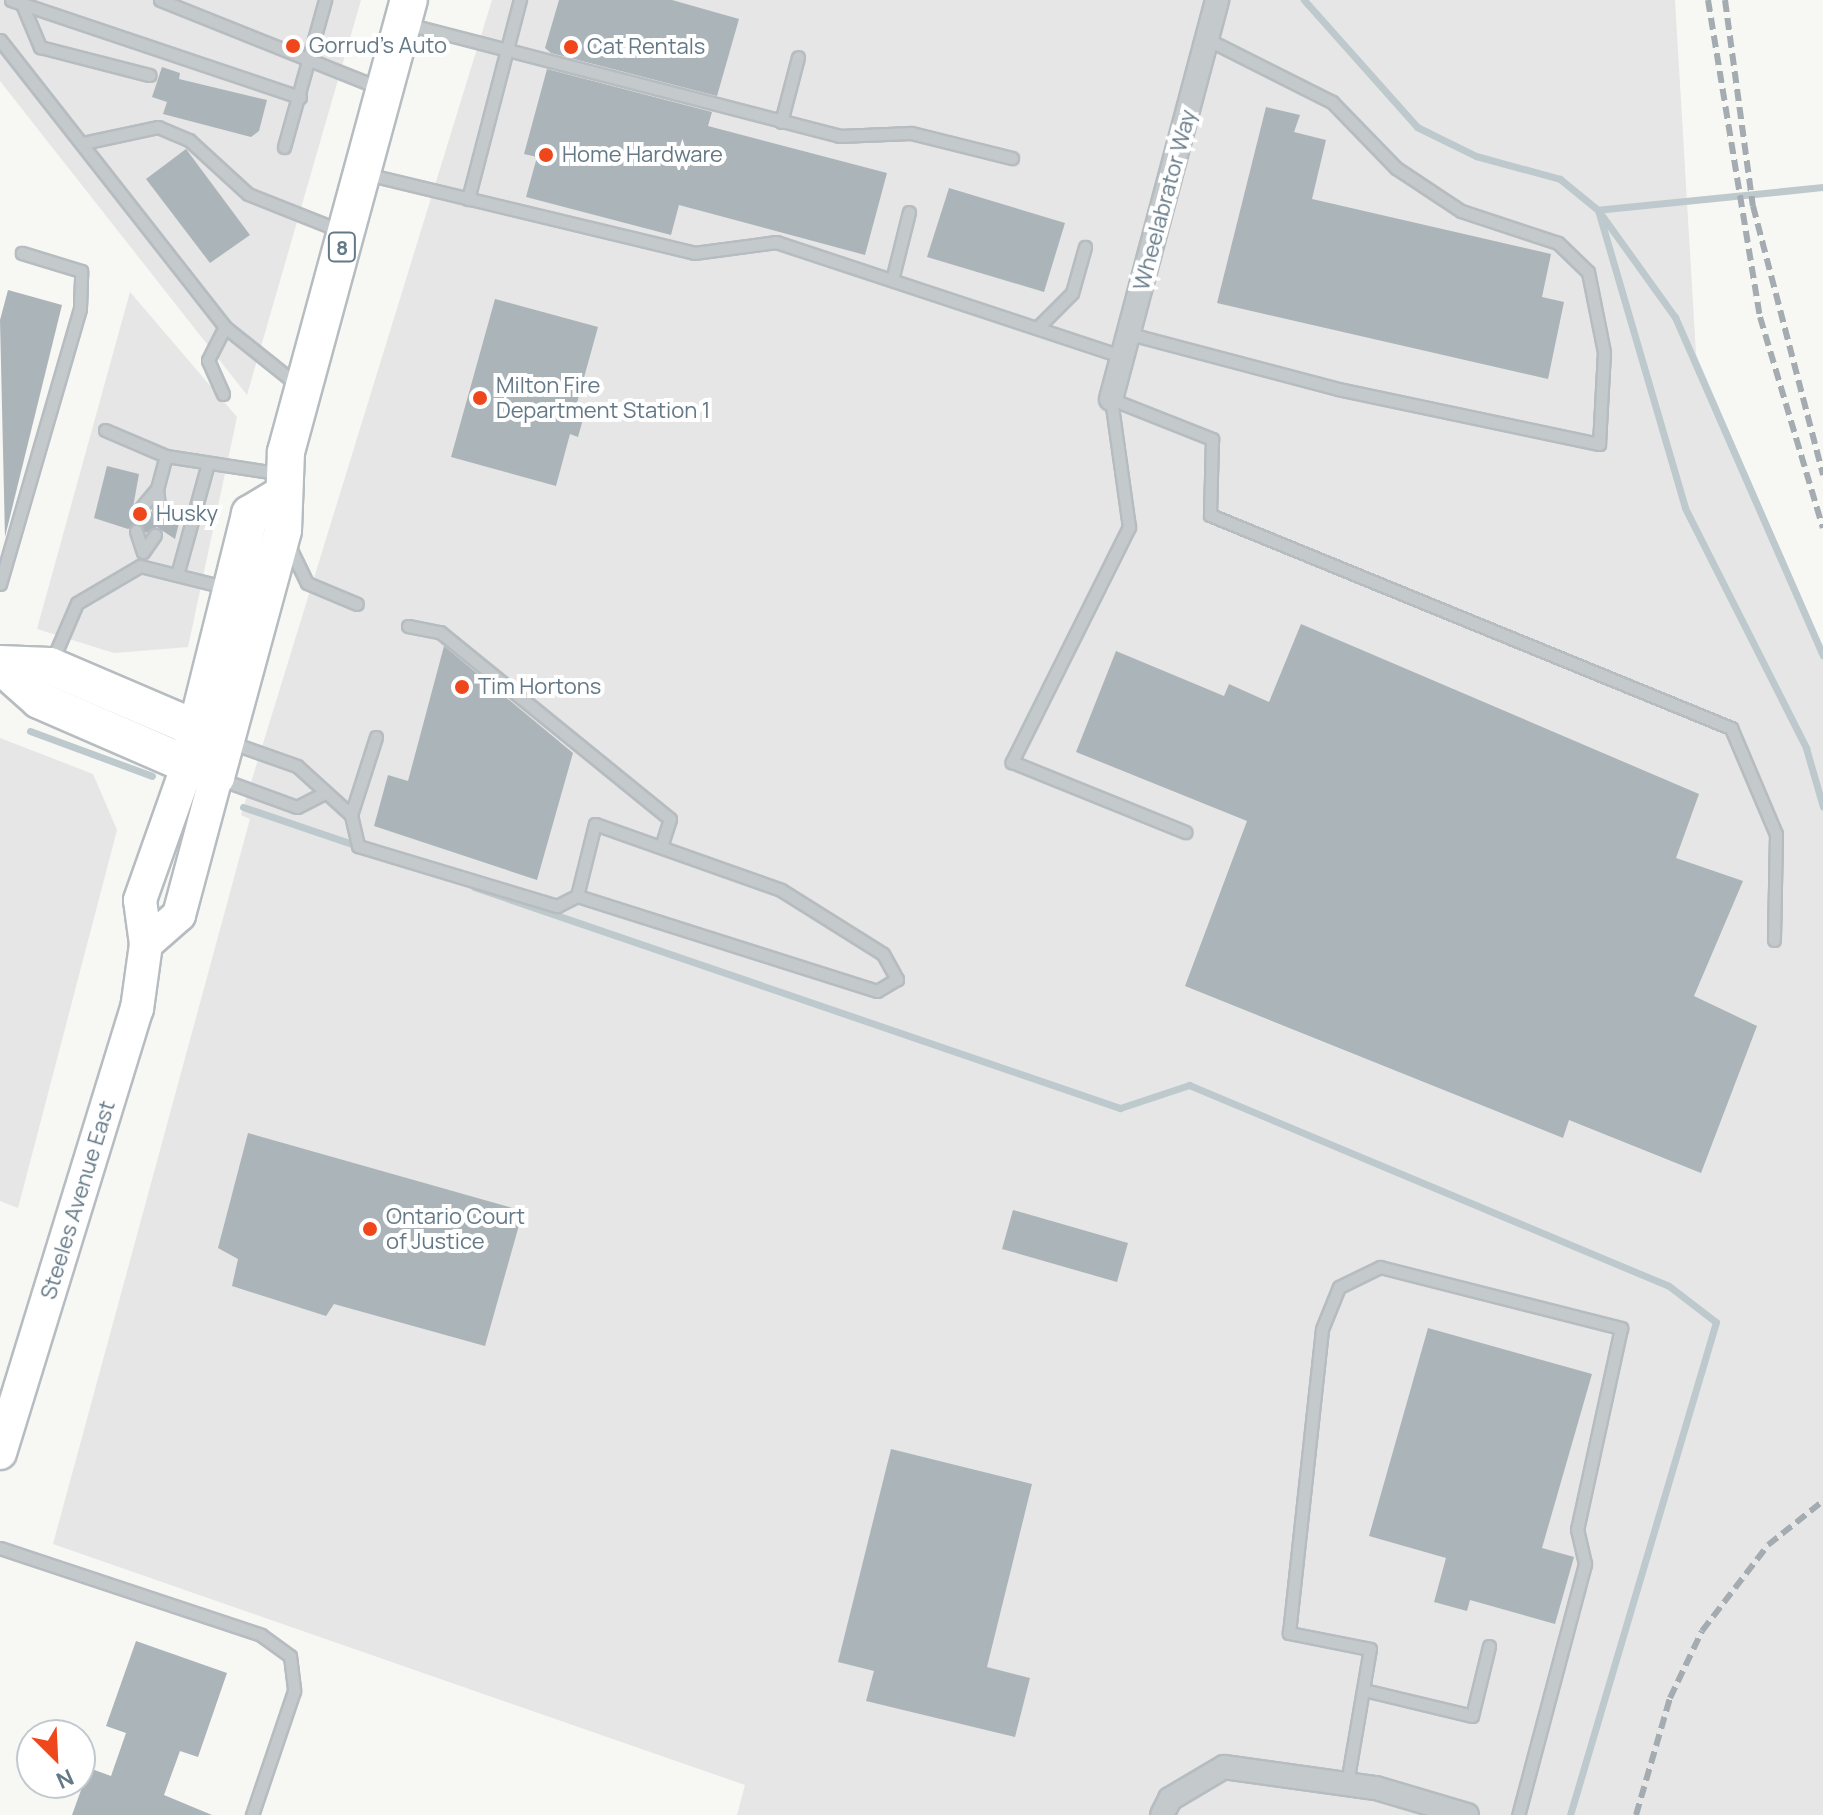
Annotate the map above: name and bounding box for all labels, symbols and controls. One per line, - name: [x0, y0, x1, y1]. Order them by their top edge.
- place label: Gorrud's Auto: [309, 33, 447, 59]
- place label: Cat Rentals: [587, 34, 705, 60]
- marker: Gorrud's Auto: [284, 37, 302, 55]
- marker: Cat Rentals: [562, 38, 580, 56]
- street label: Wheelabrator Way: [1128, 107, 1202, 293]
- place label: Home Hardware: [562, 142, 723, 168]
- marker: Home Hardware: [537, 146, 555, 164]
- road number: 8: [326, 231, 358, 263]
- place label: Milton Fire Department Station 1: [496, 372, 710, 424]
- marker: Milton Fire Department Station 1: [471, 389, 489, 407]
- place label: Husky: [156, 501, 218, 527]
- marker: Husky: [131, 505, 149, 523]
- place label: Tim Hortons: [478, 674, 601, 700]
- marker: Tim Hortons: [453, 678, 471, 696]
- street label: Steeles Avenue East: [35, 1097, 121, 1303]
- place label: Ontario Court of Justice: [386, 1203, 525, 1254]
- marker: Ontario Court of Justice: [361, 1220, 379, 1238]
- north arrow: [16, 1719, 96, 1799]
- text: N: [52, 1762, 78, 1796]

